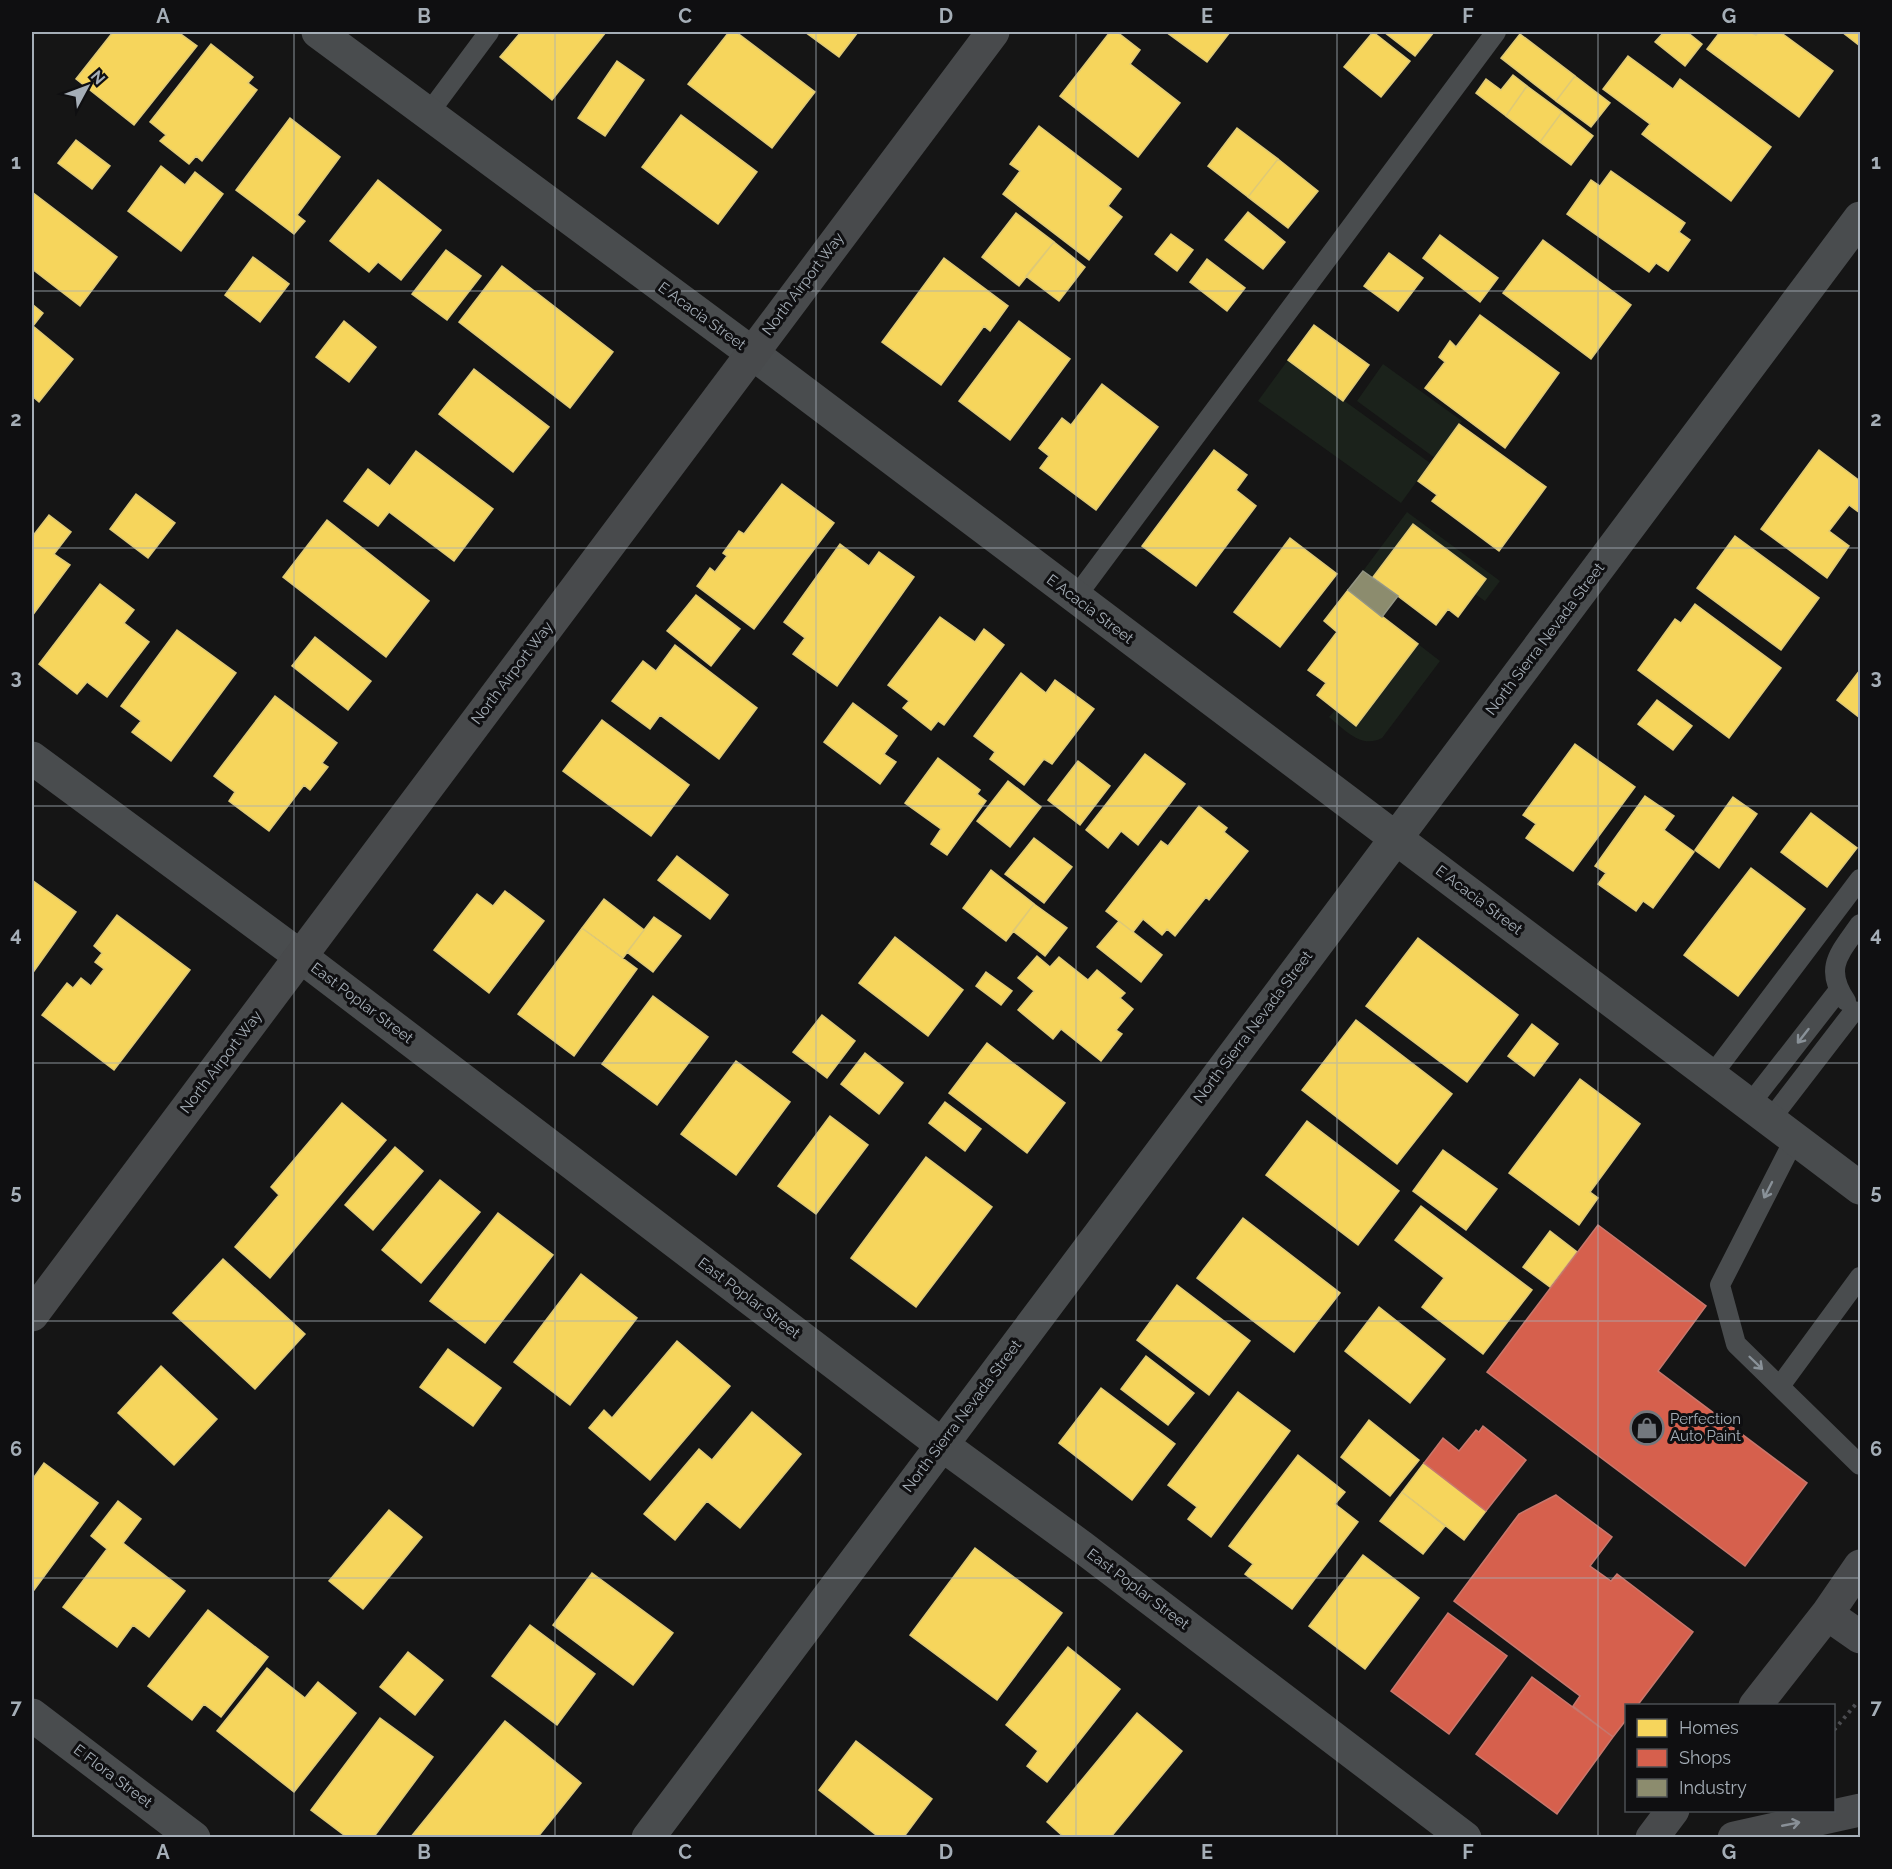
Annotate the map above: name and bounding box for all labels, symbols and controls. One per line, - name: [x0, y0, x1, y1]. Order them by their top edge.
- text: A: [156, 4, 170, 28]
- text: B: [417, 4, 431, 28]
- text: C: [678, 4, 692, 28]
- text: D: [939, 4, 953, 28]
- text: E: [1201, 4, 1213, 28]
- text: F: [1462, 4, 1474, 28]
- text: G: [1722, 4, 1736, 28]
- north arrow: [57, 57, 117, 117]
- text: N: [87, 67, 109, 88]
- text: 1: [11, 150, 21, 174]
- text: 1: [1871, 150, 1881, 174]
- street label: North Airport Way: [758, 229, 848, 339]
- street label: E Acacia Street: [655, 278, 749, 354]
- text: 2: [10, 407, 22, 431]
- text: 2: [1870, 407, 1882, 431]
- street label: North Sierra Nevada Street: [1482, 559, 1608, 719]
- street label: E Acacia Street: [1043, 571, 1137, 647]
- street label: North Airport Way: [467, 618, 557, 728]
- text: 3: [10, 665, 22, 689]
- text: 3: [1870, 665, 1882, 689]
- street label: E Acacia Street: [1432, 862, 1526, 938]
- text: 4: [10, 922, 22, 946]
- text: 4: [1870, 922, 1882, 946]
- street label: North Sierra Nevada Street: [1190, 947, 1316, 1107]
- street label: East Poplar Street: [307, 959, 417, 1047]
- street label: North Airport Way: [176, 1007, 266, 1117]
- one-way arrow: [1796, 1027, 1809, 1043]
- text: 5: [10, 1180, 22, 1204]
- text: 5: [1870, 1180, 1882, 1204]
- one-way arrow: [1762, 1181, 1774, 1199]
- street label: East Poplar Street: [694, 1254, 804, 1342]
- street label: North Sierra Nevada Street: [899, 1336, 1025, 1496]
- one-way arrow: [1748, 1356, 1763, 1370]
- shop icon: Perfection Auto Paint: [1629, 1410, 1665, 1446]
- place label: Perfection Auto Paint: [1670, 1410, 1741, 1445]
- text: 6: [10, 1437, 22, 1461]
- text: 6: [1870, 1437, 1882, 1461]
- street label: East Poplar Street: [1083, 1545, 1193, 1633]
- text: 7: [10, 1695, 22, 1719]
- text: 7: [1870, 1695, 1882, 1719]
- legend: [1625, 1704, 1835, 1812]
- text: Homes: [1679, 1717, 1739, 1738]
- street label: E Flora Street: [70, 1741, 156, 1811]
- text: Shops: [1679, 1747, 1731, 1768]
- text: Industry: [1679, 1777, 1747, 1798]
- one-way arrow: [1780, 1818, 1800, 1829]
- text: A: [156, 1840, 170, 1864]
- text: B: [417, 1840, 431, 1864]
- text: C: [678, 1840, 692, 1864]
- text: D: [939, 1840, 953, 1864]
- text: E: [1201, 1840, 1213, 1864]
- text: F: [1462, 1840, 1474, 1864]
- text: G: [1722, 1840, 1736, 1864]

